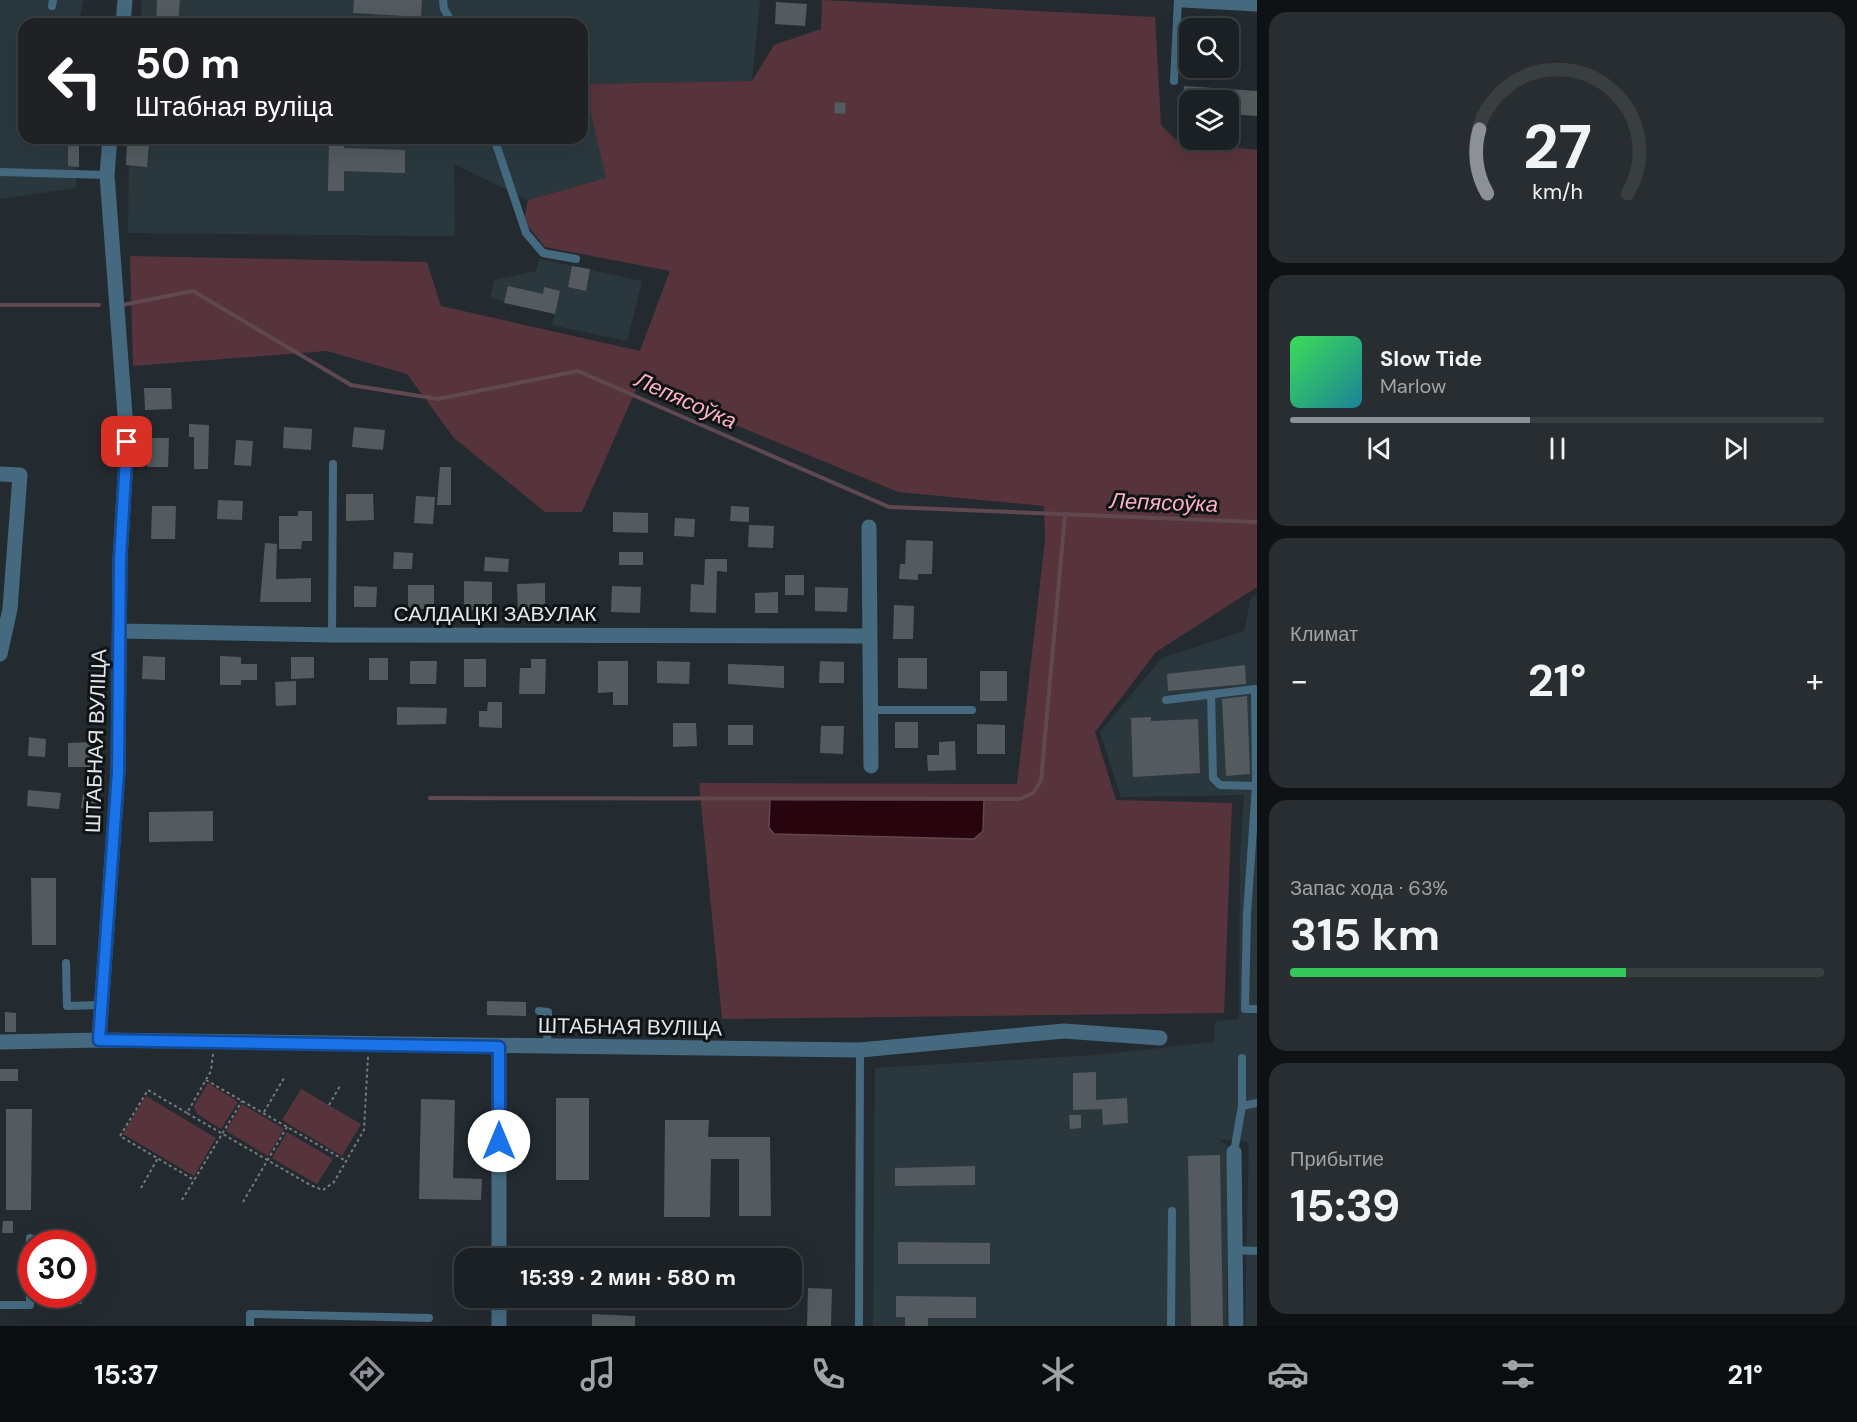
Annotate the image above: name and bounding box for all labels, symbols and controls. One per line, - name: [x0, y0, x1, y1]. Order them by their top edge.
- map controls: [1179, 18, 1239, 150]
- button: search: [1179, 18, 1239, 78]
- text: 50 m: [135, 36, 240, 91]
- icon: left: [36, 42, 114, 120]
- text: Штабная вуліца: [135, 89, 333, 124]
- button: layers: [1179, 90, 1239, 150]
- text: 27: [1522, 107, 1592, 188]
- text: km/h: [1532, 179, 1582, 207]
- text: Slow Tide: [1380, 344, 1482, 373]
- water label: Лепясоўка: [629, 364, 741, 436]
- text: Marlow: [1380, 373, 1446, 399]
- pin: [101, 416, 152, 467]
- icon: arrive: [110, 425, 143, 458]
- icon: previous: [1363, 432, 1396, 465]
- icon: pause: [1541, 432, 1574, 465]
- icon: next: [1719, 432, 1752, 465]
- water label: Лепясоўка: [1107, 486, 1218, 519]
- street label: САЛДАЦКІ ЗАВУЛАК: [393, 600, 597, 628]
- text: Климат: [1290, 621, 1358, 647]
- street label: ШТАБНАЯ ВУЛІЦА: [79, 648, 113, 834]
- text: 21°: [1528, 651, 1586, 710]
- text: −: [1290, 659, 1308, 702]
- text: +: [1806, 659, 1824, 702]
- text: Запас хода · 63%: [1290, 875, 1448, 901]
- text: 315 km: [1290, 905, 1440, 964]
- street label: ШТАБНАЯ ВУЛІЦА: [538, 1011, 722, 1043]
- position arrow: [467, 1109, 531, 1173]
- text: Прибытие: [1290, 1146, 1384, 1172]
- text: 15:39: [1290, 1176, 1400, 1235]
- speed limit sign: 30: [18, 1230, 96, 1308]
- text: 15:39 · 2 мин · 580 m: [520, 1263, 736, 1292]
- icon: directions: [346, 1353, 388, 1395]
- icon: music: [577, 1353, 619, 1395]
- icon: phone: [807, 1353, 849, 1395]
- icon: climate: [1037, 1353, 1079, 1395]
- icon: car: [1267, 1353, 1309, 1395]
- icon: filters: [1497, 1353, 1539, 1395]
- text: 15:37: [94, 1357, 158, 1392]
- text: 21°: [1728, 1357, 1763, 1392]

